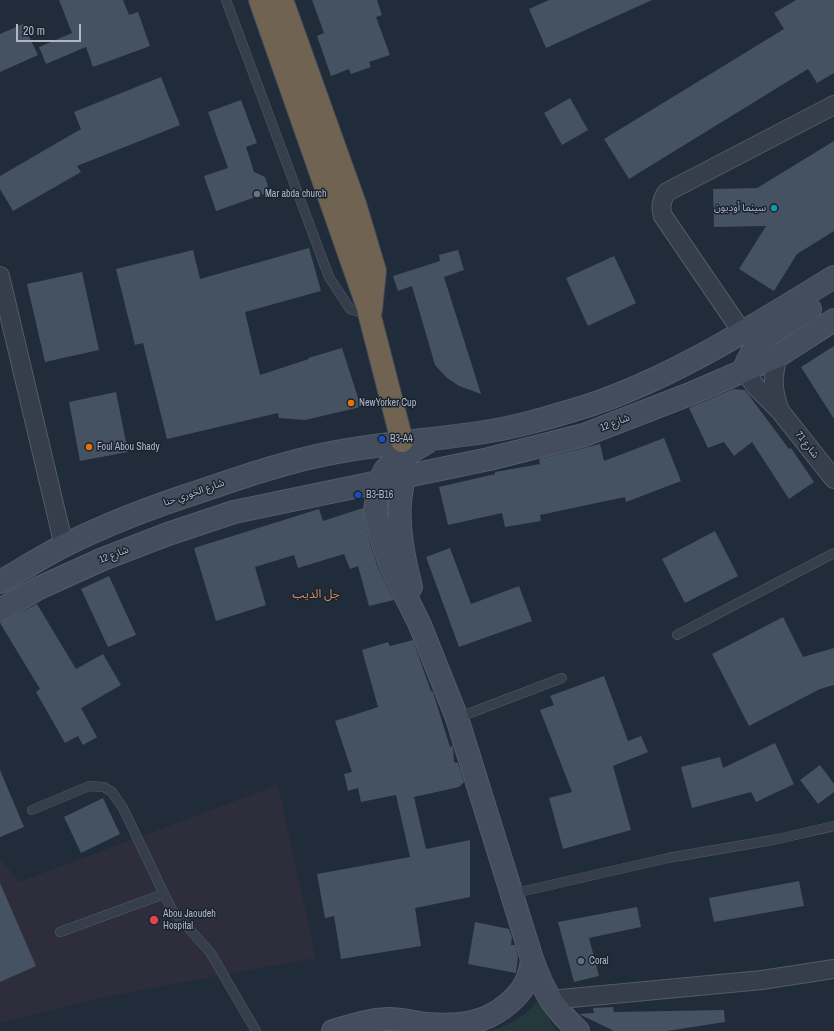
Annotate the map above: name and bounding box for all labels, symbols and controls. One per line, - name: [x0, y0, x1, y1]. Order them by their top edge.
- scale bar: [18, 16, 83, 42]
- text: 20 m: [23, 23, 45, 39]
- place label: Mar abda church: [265, 188, 327, 200]
- marker: Mar abda church: [252, 189, 262, 199]
- place label: سينما أوديون: [714, 202, 766, 214]
- marker: سينما أوديون: [769, 203, 779, 213]
- place label: NewYorker Cup: [359, 397, 416, 409]
- marker: NewYorker Cup: [346, 398, 356, 408]
- street label: شارع 12: [598, 412, 632, 434]
- street label: شارع 71: [793, 429, 821, 461]
- place label: B3-A4: [390, 433, 413, 445]
- marker: B3-A4: [377, 434, 387, 444]
- place label: Foul Abou Shady: [97, 441, 160, 453]
- marker: Foul Abou Shady: [84, 442, 94, 452]
- street label: شارع الخوري حنا: [162, 477, 226, 509]
- place label: B3-B16: [366, 489, 393, 501]
- marker: B3-B16: [353, 490, 363, 500]
- street label: شارع 12: [97, 544, 131, 566]
- district label: جل الديب: [292, 588, 340, 602]
- place label: Abou Jaoudeh Hospital: [163, 908, 216, 932]
- marker: Abou Jaoudeh Hospital: [148, 914, 160, 926]
- place label: Coral: [589, 955, 609, 967]
- marker: Coral: [576, 956, 586, 966]

